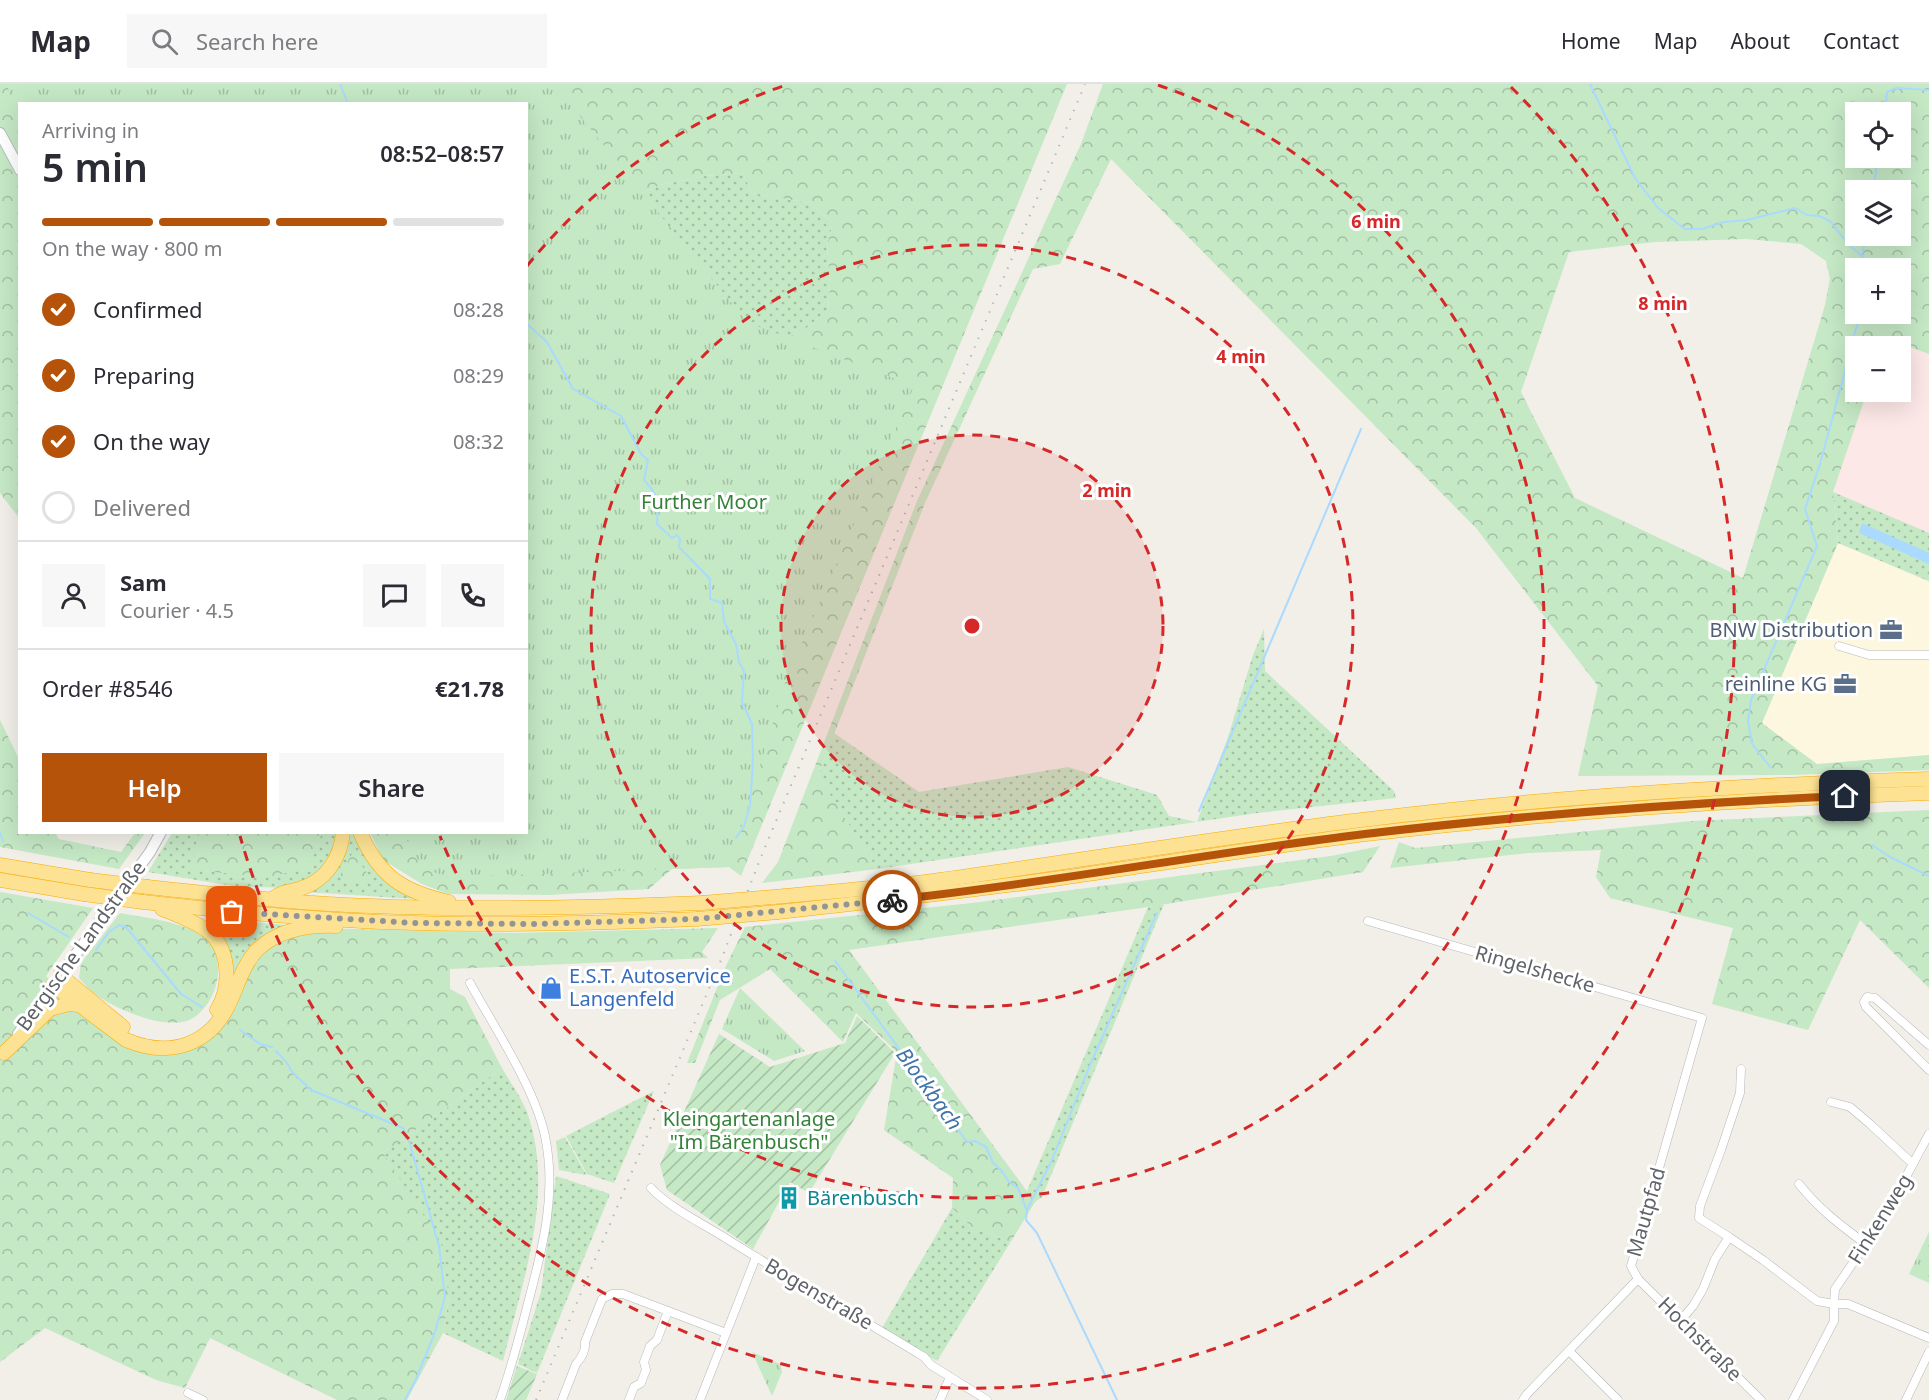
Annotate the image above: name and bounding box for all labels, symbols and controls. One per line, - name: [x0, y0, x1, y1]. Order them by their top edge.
- search box: [127, 14, 547, 68]
- text: Map: [30, 22, 91, 60]
- icon: search: [148, 25, 181, 58]
- text: Search here: [196, 26, 318, 56]
- text: Home: [1561, 27, 1621, 55]
- text: Map: [1654, 27, 1697, 55]
- text: About: [1730, 27, 1790, 55]
- text: Contact: [1823, 27, 1899, 55]
- map controls: [1845, 102, 1911, 402]
- button: locate: [1845, 102, 1911, 168]
- text: Arriving in: [42, 117, 139, 144]
- text: 08:52–08:57: [380, 138, 504, 168]
- text: 5 min: [42, 140, 148, 193]
- button: layers: [1845, 180, 1911, 246]
- text: 6 min: [1351, 209, 1401, 233]
- text: On the way · 800 m: [42, 235, 222, 262]
- button: +: [1845, 258, 1911, 324]
- text: 8 min: [1638, 291, 1688, 315]
- icon: check: [42, 293, 75, 326]
- text: Confirmed: [93, 294, 203, 324]
- text: 08:28: [453, 296, 504, 323]
- button: −: [1845, 336, 1911, 402]
- text: 4 min: [1216, 344, 1266, 368]
- icon: check: [42, 359, 75, 392]
- text: Preparing: [93, 360, 195, 390]
- text: 08:29: [453, 362, 504, 389]
- icon: check: [42, 425, 75, 458]
- text: On the way: [93, 426, 210, 456]
- text: 08:32: [453, 428, 504, 455]
- text: 2 min: [1082, 478, 1132, 502]
- park label: Further Moor: [641, 488, 767, 515]
- text: Delivered: [93, 492, 191, 522]
- button: person: [42, 564, 105, 627]
- button: chat: [363, 564, 426, 627]
- button: phone: [441, 564, 504, 627]
- text: Sam: [120, 567, 167, 597]
- text: Courier · 4.5: [120, 597, 234, 624]
- centre of rings: [962, 616, 982, 636]
- place label: BNW Distribution: [1710, 616, 1873, 643]
- office icon: BNW Distribution: [1878, 617, 1904, 643]
- place label: reinline KG: [1725, 670, 1827, 697]
- office icon: reinline KG: [1832, 671, 1858, 697]
- text: Order #8546: [42, 673, 173, 703]
- text: €21.78: [435, 673, 504, 703]
- button: Help: [42, 753, 267, 822]
- button: Share: [279, 753, 504, 822]
- pin: [1819, 770, 1870, 821]
- icon: home: [1828, 779, 1861, 812]
- street label: Bergische Landstraße: [10, 855, 151, 1036]
- courier: [862, 870, 922, 930]
- icon: bike: [876, 884, 909, 917]
- pin: [206, 886, 257, 937]
- icon: bag: [215, 895, 248, 928]
- street label: Ringelshecke: [1472, 939, 1598, 999]
- place label: E.S.T. Autoservice Langenfeld: [569, 962, 731, 1012]
- shop icon: E.S.T. Autoservice Langenfeld: [538, 975, 564, 1001]
- water label: Blockbach: [890, 1042, 969, 1135]
- park label: Kleingartenanlage "Im Bärenbusch": [663, 1105, 835, 1155]
- street label: Mautpfad: [1620, 1164, 1671, 1260]
- street label: Finkenweg: [1841, 1169, 1918, 1269]
- place label: Bärenbusch: [807, 1184, 919, 1211]
- building icon: Bärenbusch: [776, 1185, 802, 1211]
- street label: Bogenstraße: [760, 1252, 878, 1335]
- street label: Hochstraße: [1652, 1291, 1748, 1387]

